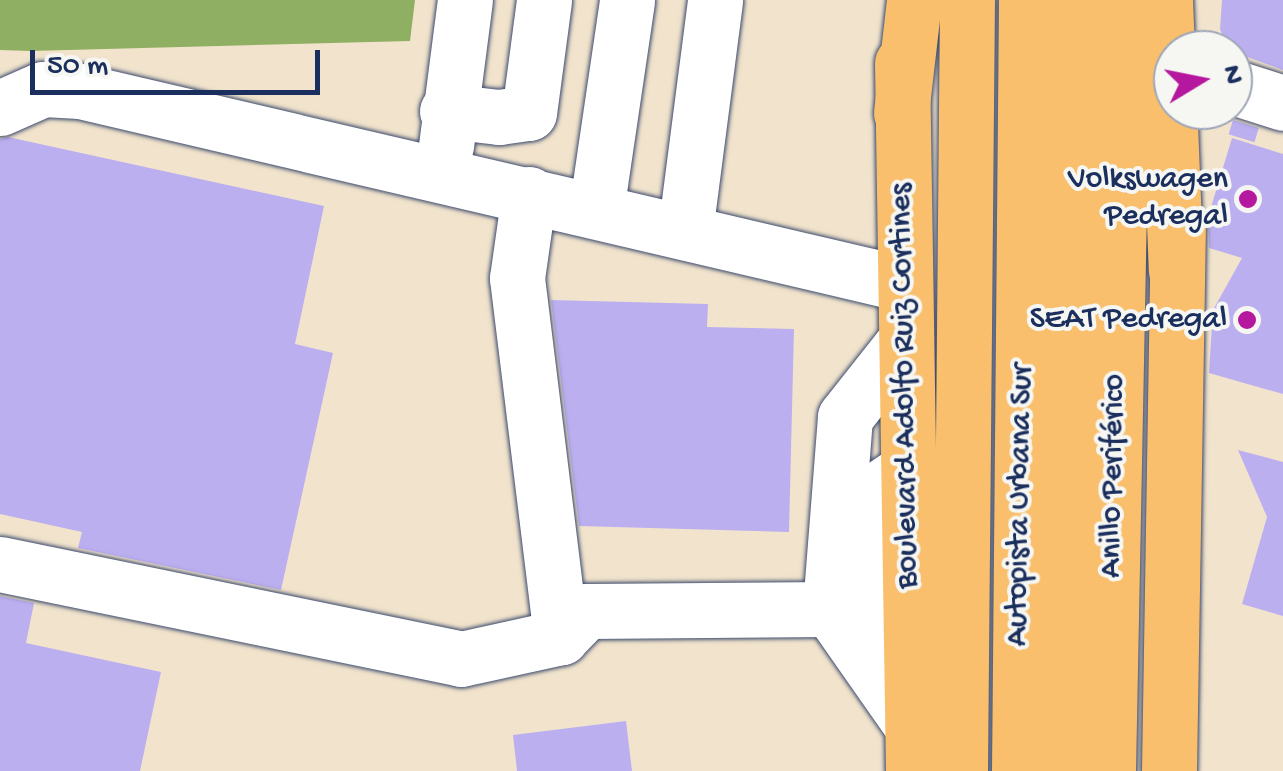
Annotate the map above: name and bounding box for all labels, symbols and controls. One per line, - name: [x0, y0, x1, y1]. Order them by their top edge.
- scale bar: [35, 30, 325, 92]
- north arrow: [1153, 30, 1253, 130]
- text: 50 m: [47, 50, 108, 85]
- text: N: [1213, 63, 1249, 87]
- place label: Volkswagen Pedregal: [1068, 162, 1228, 237]
- street label: Boulevard Adolfo Ruiz Cortines: [883, 183, 929, 589]
- marker: Volkswagen Pedregal: [1237, 188, 1259, 210]
- place label: SEAT Pedregal: [1030, 301, 1227, 339]
- marker: SEAT Pedregal: [1236, 309, 1258, 331]
- street label: Autopista Urbana Sur: [999, 363, 1043, 647]
- street label: Anillo Periférico: [1093, 374, 1135, 578]

